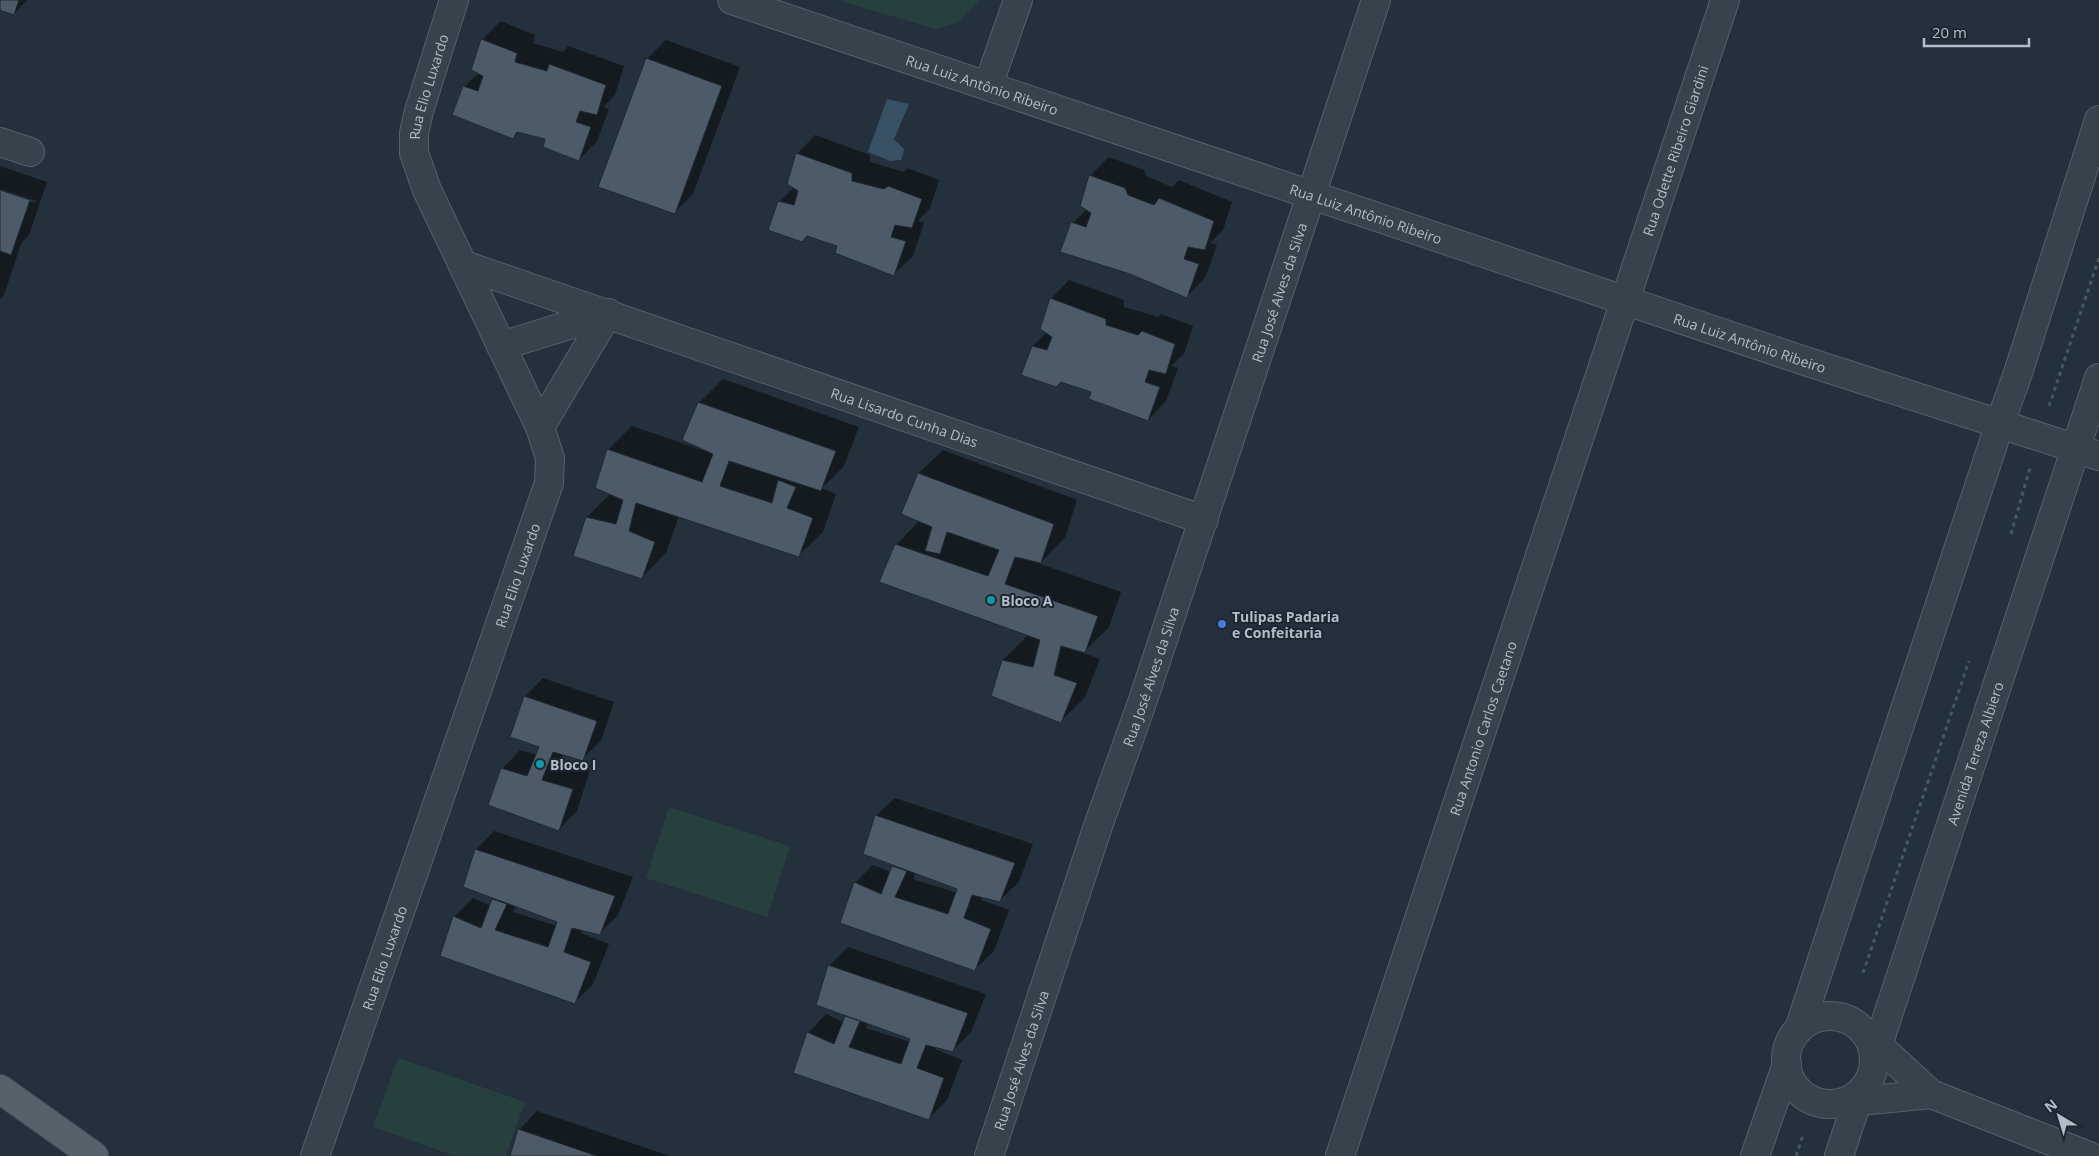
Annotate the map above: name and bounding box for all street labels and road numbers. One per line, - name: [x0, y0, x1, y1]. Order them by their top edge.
- street label: Rua Elio Luxardo: [405, 32, 452, 140]
- street label: Rua Luiz Antônio Ribeiro: [903, 50, 1061, 119]
- street label: Rua Odette Ribeiro Giardini: [1638, 62, 1712, 238]
- street label: Rua Luiz Antônio Ribeiro: [1287, 179, 1445, 248]
- street label: Rua José Alves da Silva: [1247, 220, 1311, 365]
- street label: Rua Luiz Antônio Ribeiro: [1671, 308, 1829, 377]
- street label: Rua Lisardo Cunha Dias: [828, 383, 981, 451]
- street label: Rua Elio Luxardo: [490, 520, 544, 630]
- street label: Rua José Alves da Silva: [1118, 604, 1183, 749]
- street label: Rua Antonio Carlos Caetano: [1445, 638, 1520, 818]
- street label: Avenida Tereza Albiero: [1942, 679, 2007, 827]
- street label: Rua Elio Luxardo: [357, 903, 411, 1012]
- street label: Rua José Alves da Silva: [989, 988, 1053, 1132]

